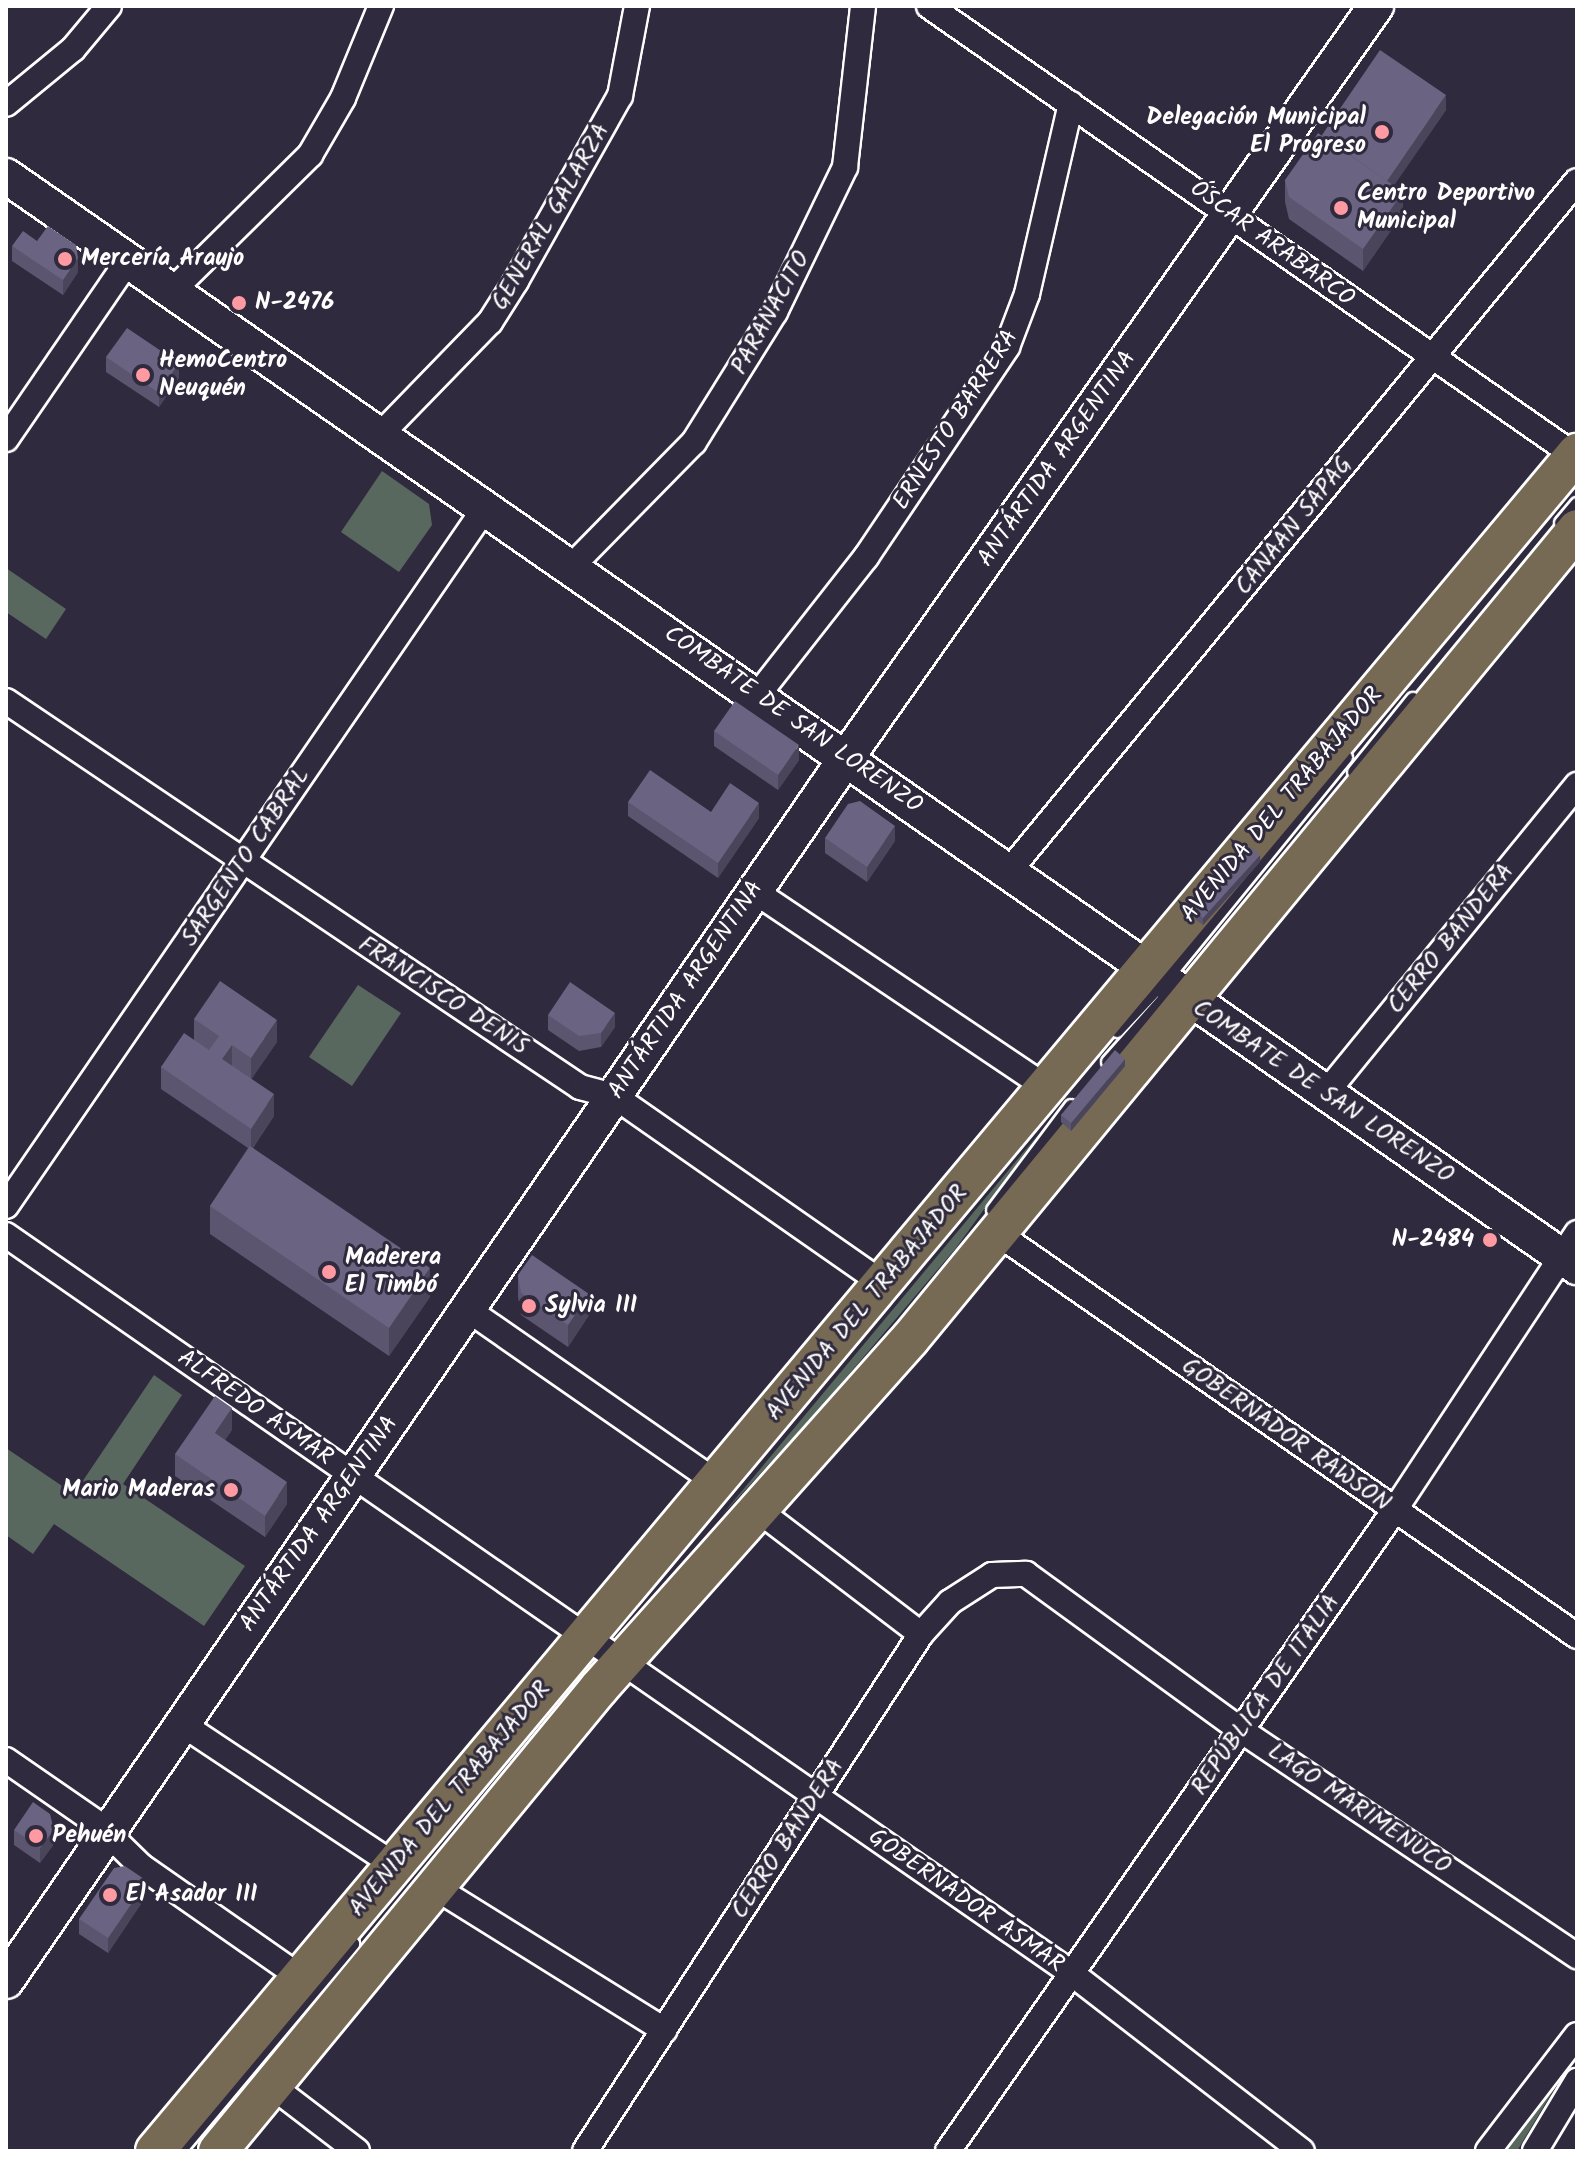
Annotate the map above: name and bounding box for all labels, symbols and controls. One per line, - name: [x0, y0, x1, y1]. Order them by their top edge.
- place label: Delegación Municipal El Progreso: [1146, 104, 1366, 160]
- street label: GENERAL GALARZA: [486, 119, 616, 315]
- marker: Delegación Municipal El Progreso: [1373, 123, 1391, 141]
- street label: ÓSCAR ARABARCO: [1184, 175, 1360, 313]
- place label: Centro Deportivo Municipal: [1357, 180, 1535, 236]
- marker: Centro Deportivo Municipal: [1332, 199, 1350, 217]
- place label: Mercería Araujo: [81, 245, 244, 273]
- street label: PARANACITO: [725, 246, 817, 380]
- marker: Mercería Araujo: [56, 250, 74, 268]
- place label: N-2476: [255, 289, 334, 317]
- marker: N-2476: [230, 294, 248, 312]
- street label: ERNESTO BARRERA: [887, 325, 1025, 515]
- street label: ANTÁRTIDA ARGENTINA: [972, 346, 1142, 572]
- place label: HemoCentro Neuquén: [159, 347, 287, 403]
- marker: HemoCentro Neuquén: [134, 366, 152, 384]
- street label: CANAAN SAPAG: [1229, 451, 1359, 601]
- street label: COMBATE DE SAN LORENZO: [658, 620, 928, 820]
- street label: AVENIDA DEL TRABAJADOR: [1175, 681, 1389, 929]
- street label: SARGENTO CABRAL: [176, 762, 316, 952]
- street label: CERRO BANDERA: [1382, 858, 1520, 1020]
- street label: ANTÁRTIDA ARGENTINA: [602, 875, 770, 1105]
- street label: FRANCISCO DENIS: [353, 930, 533, 1062]
- street label: COMBATE DE SAN LORENZO: [1187, 994, 1459, 1190]
- street label: AVENIDA DEL TRABAJADOR: [760, 1179, 974, 1427]
- place label: N-2484: [1392, 1226, 1474, 1254]
- marker: N-2484: [1481, 1231, 1499, 1249]
- place label: Maderera El Timbó: [345, 1244, 441, 1300]
- marker: Maderera El Timbó: [320, 1263, 338, 1281]
- place label: Sylvia III: [545, 1292, 637, 1320]
- marker: Sylvia III: [520, 1297, 538, 1315]
- street label: ALFREDO ASMAR: [172, 1344, 338, 1472]
- street label: GOBERNADOR RAWSON: [1176, 1352, 1396, 1518]
- street label: ANTÁRTIDA ARGENTINA: [234, 1411, 404, 1637]
- place label: Mario Maderas: [62, 1476, 215, 1504]
- marker: Mario Maderas: [222, 1481, 240, 1499]
- street label: REPÚBLICA DE ITALIA: [1186, 1589, 1346, 1801]
- street label: AVENIDA DEL TRABAJADOR: [343, 1675, 557, 1923]
- street label: LAGO MARIMENUCO: [1262, 1737, 1456, 1881]
- street label: CERRO BANDERA: [726, 1754, 850, 1924]
- place label: Pehuén: [52, 1822, 126, 1850]
- street label: GOBERNADOR ASMAR: [863, 1823, 1069, 1979]
- marker: Pehuén: [27, 1827, 45, 1845]
- place label: El Asador III: [126, 1881, 257, 1909]
- marker: El Asador III: [101, 1886, 119, 1904]

